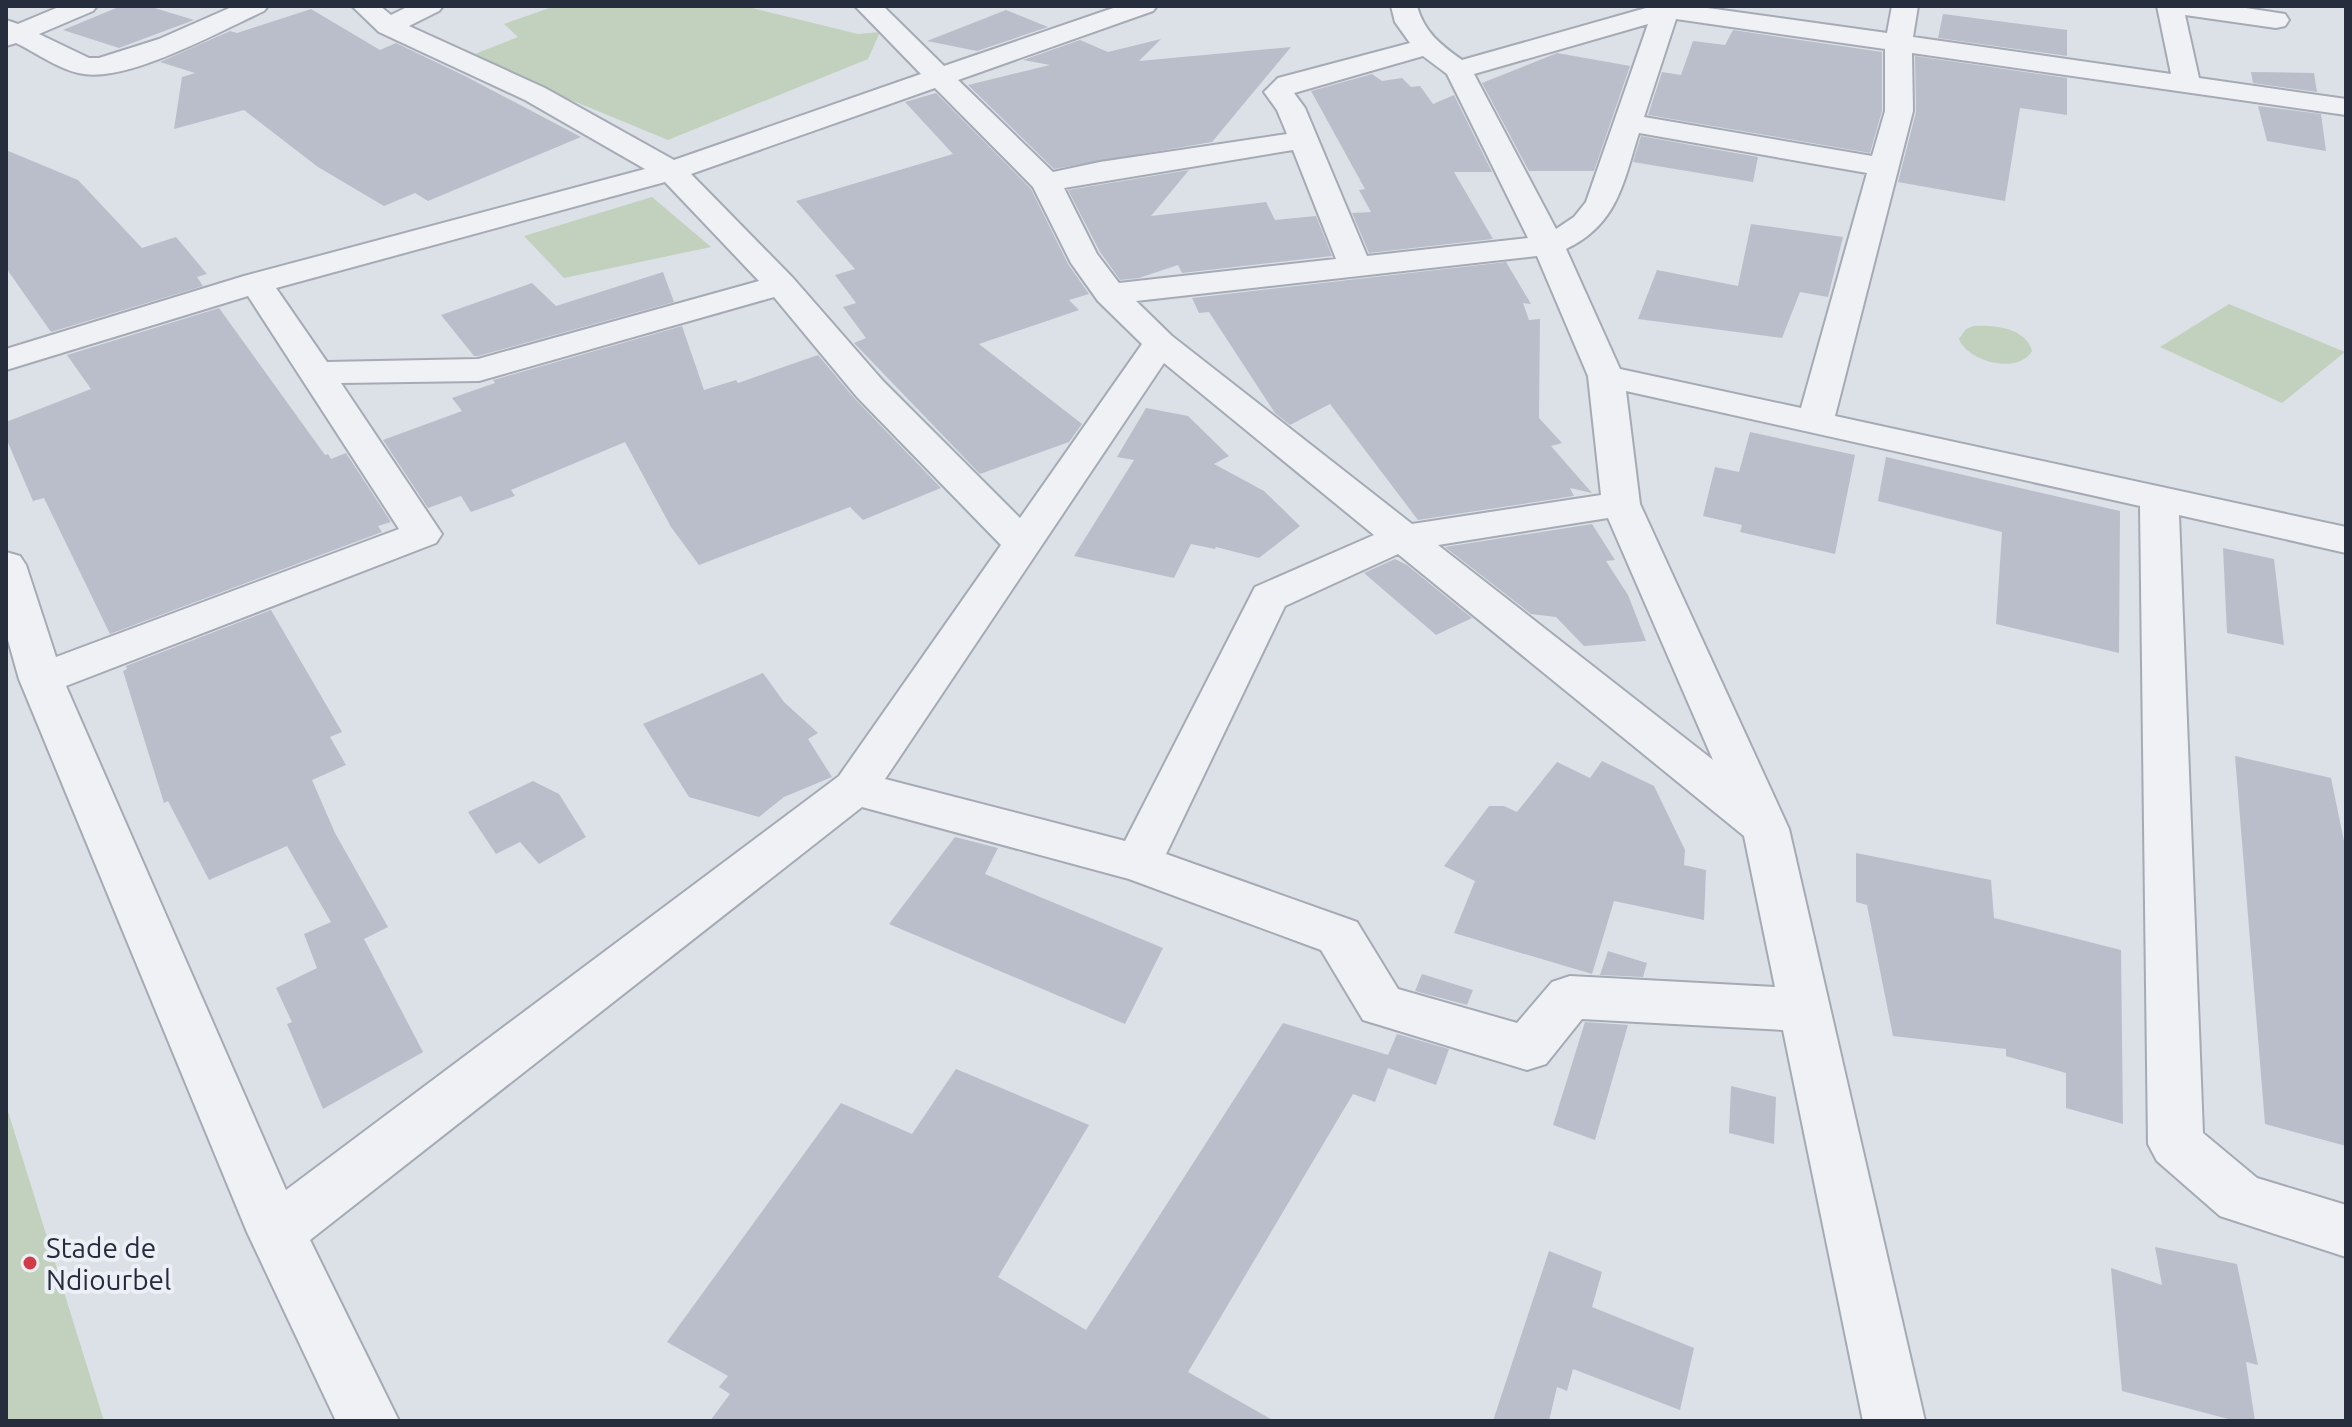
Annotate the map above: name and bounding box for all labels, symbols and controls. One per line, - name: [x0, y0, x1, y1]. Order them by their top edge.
- place label: Stade de Ndiourbel: [46, 1232, 171, 1295]
- marker: Stade de Ndiourbel: [21, 1254, 39, 1272]

